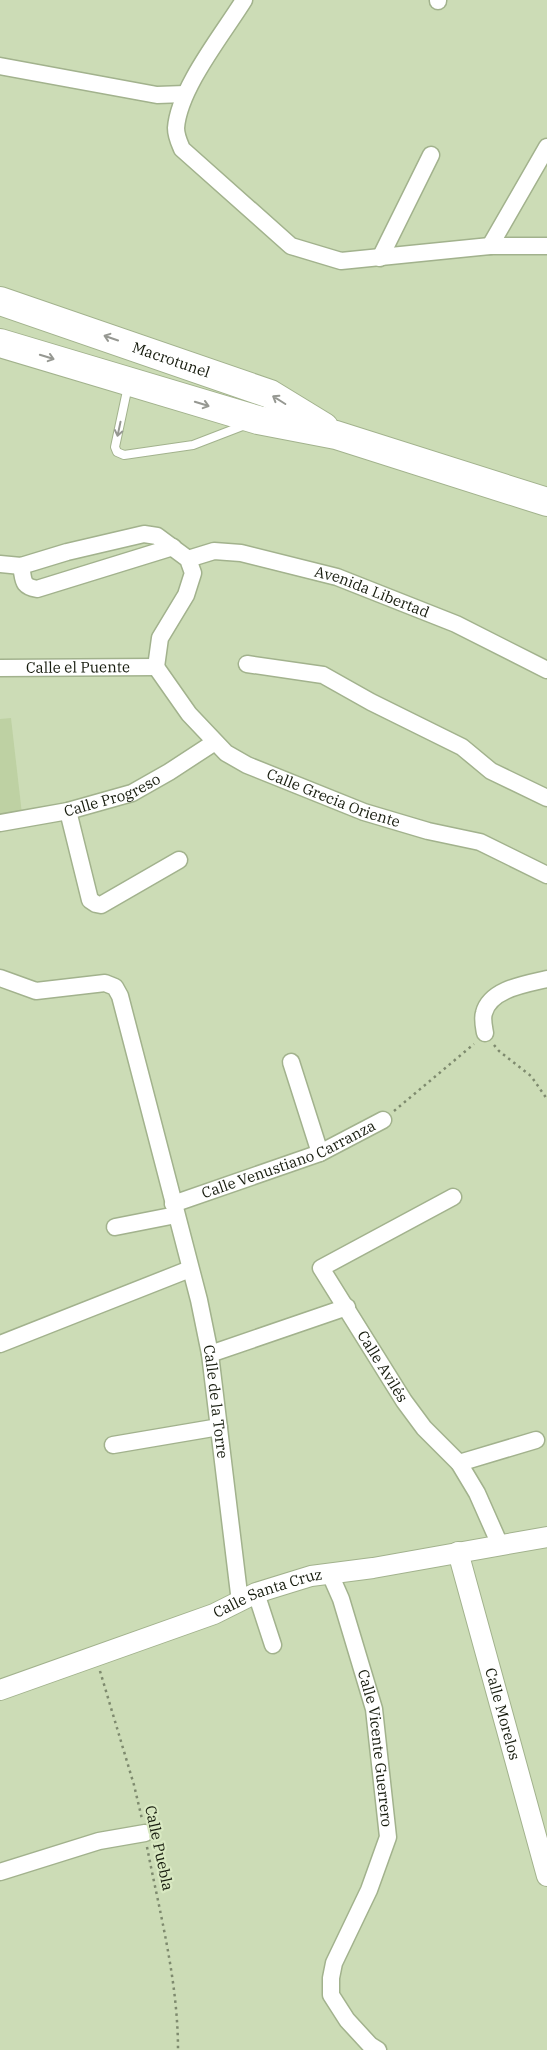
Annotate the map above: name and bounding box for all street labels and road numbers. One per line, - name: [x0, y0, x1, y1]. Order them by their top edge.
- street label: Macrotunel: [130, 337, 213, 382]
- street label: Avenida Libertad: [313, 562, 432, 622]
- street label: Calle el Puente: [26, 657, 130, 677]
- street label: Calle Grecia Oriente: [264, 764, 402, 831]
- street label: Calle Progreso: [62, 769, 164, 821]
- street label: Calle Venustiano Carranza: [199, 1116, 379, 1202]
- street label: Calle Avilés: [353, 1327, 412, 1406]
- street label: Calle de la Torre: [199, 1343, 233, 1459]
- street label: Calle Santa Cruz: [210, 1565, 323, 1622]
- street label: Calle Morelos: [481, 1666, 525, 1762]
- street label: Calle Vicente Guerrero: [354, 1667, 397, 1828]
- street label: Calle Puebla: [141, 1804, 178, 1892]

